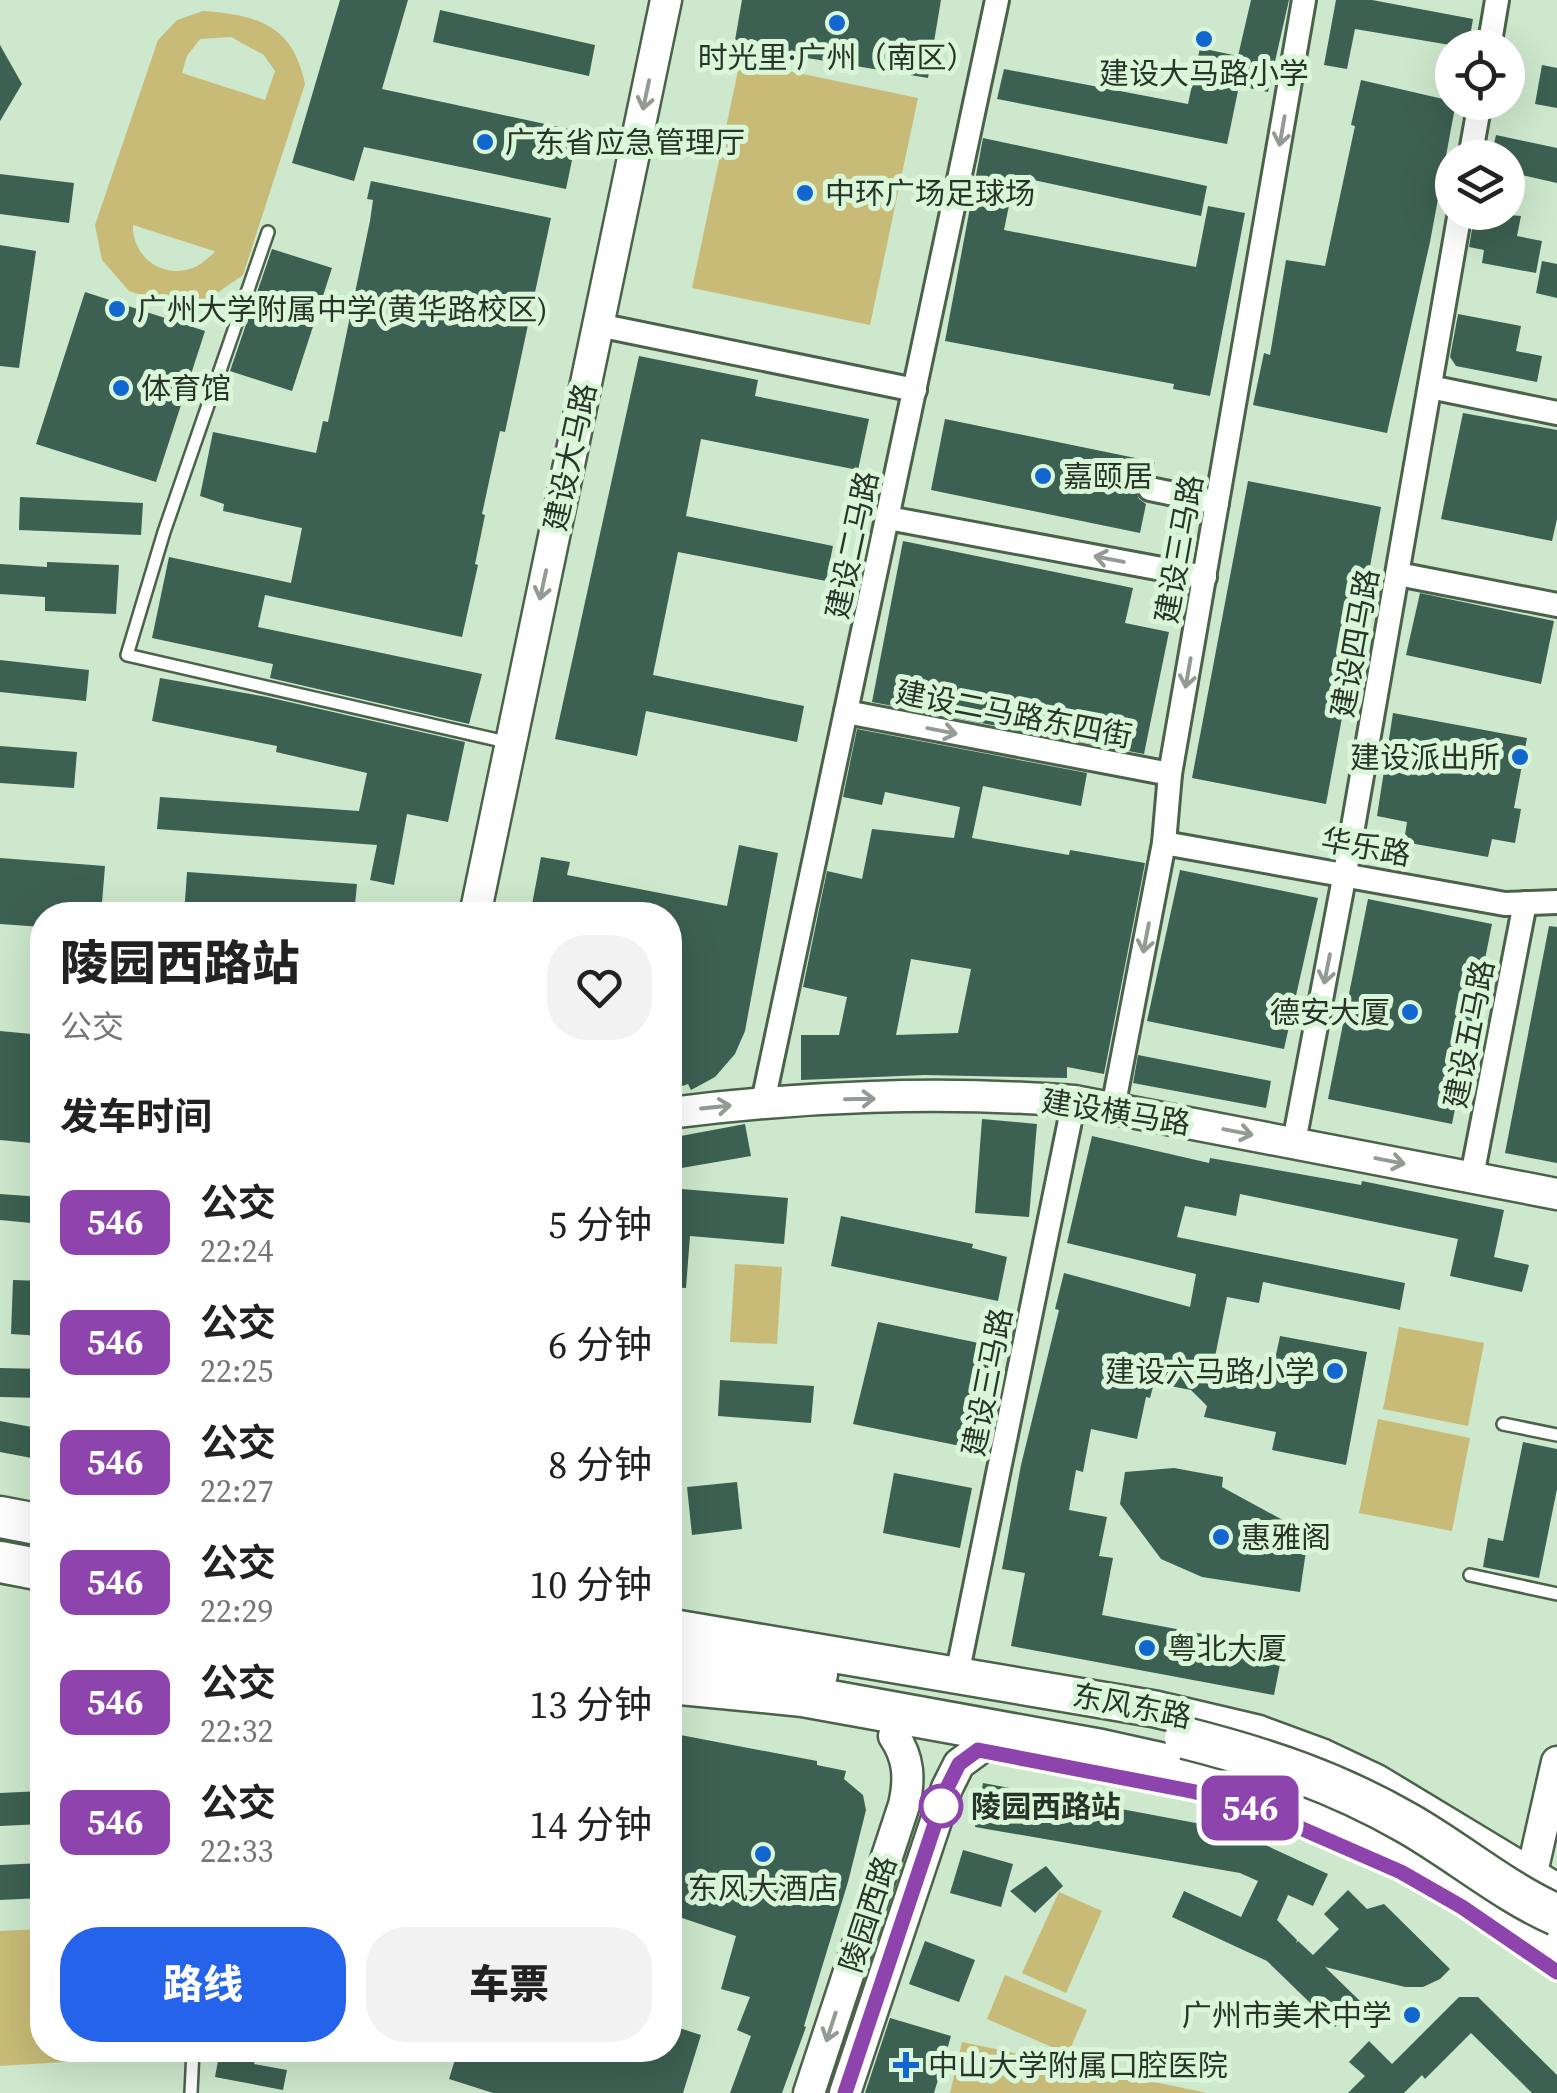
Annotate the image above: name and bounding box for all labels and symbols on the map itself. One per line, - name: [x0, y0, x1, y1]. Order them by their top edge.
- marker: 时光里·广州（南区）: [826, 12, 848, 34]
- marker: 建设大马路小学: [1193, 28, 1215, 50]
- place label: 时光里·广州（南区）: [698, 37, 977, 78]
- place label: 建设大马路小学: [1099, 53, 1309, 94]
- one-way arrow: [636, 79, 654, 111]
- one-way arrow: [1272, 114, 1290, 146]
- place label: 广东省应急管理厅: [505, 122, 745, 163]
- marker: 广东省应急管理厅: [474, 131, 496, 153]
- place label: 中环广场足球场: [825, 173, 1035, 214]
- marker: 中环广场足球场: [794, 182, 816, 204]
- place label: 广州大学附属中学(黄华路校区): [137, 289, 547, 330]
- marker: 广州大学附属中学(黄华路校区): [106, 298, 128, 320]
- place label: 体育馆: [141, 368, 231, 409]
- marker: 体育馆: [110, 377, 132, 399]
- street label: 建设大马路: [534, 379, 606, 535]
- place label: 嘉颐居: [1063, 456, 1153, 497]
- marker: 嘉颐居: [1032, 465, 1054, 487]
- street label: 建设二马路: [816, 467, 888, 623]
- street label: 建设三马路: [1146, 472, 1212, 626]
- one-way arrow: [1094, 549, 1126, 568]
- street label: 建设四马路: [1322, 566, 1388, 720]
- one-way arrow: [533, 568, 552, 600]
- one-way arrow: [1178, 657, 1197, 689]
- street label: 建设二马路东四街: [892, 671, 1136, 757]
- one-way arrow: [925, 722, 957, 741]
- place label: 建设派出所: [1350, 737, 1500, 778]
- marker: 建设派出所: [1509, 746, 1531, 768]
- street label: 华乐路: [1318, 819, 1414, 875]
- one-way arrow: [1135, 921, 1154, 953]
- one-way arrow: [1317, 952, 1336, 985]
- street label: 建设五马路: [1435, 956, 1503, 1112]
- place label: 德安大厦: [1270, 992, 1390, 1033]
- marker: 德安大厦: [1399, 1001, 1421, 1023]
- street label: 建设横马路: [1039, 1080, 1193, 1144]
- one-way arrow: [844, 1090, 876, 1108]
- one-way arrow: [700, 1097, 732, 1116]
- one-way arrow: [1221, 1123, 1253, 1142]
- one-way arrow: [1373, 1152, 1405, 1171]
- street label: 建设三马路: [953, 1304, 1021, 1460]
- place label: 建设六马路小学: [1105, 1351, 1315, 1392]
- marker: 建设六马路小学: [1324, 1360, 1346, 1382]
- place label: 惠雅阁: [1241, 1517, 1331, 1558]
- marker: 惠雅阁: [1210, 1526, 1232, 1548]
- place label: 粤北大厦: [1167, 1628, 1287, 1669]
- marker: 粤北大厦: [1136, 1637, 1158, 1659]
- street label: 东风东路: [1069, 1674, 1195, 1738]
- line badge: 546: [1192, 1776, 1308, 1840]
- marker: 陵园西路站: [920, 1785, 962, 1827]
- place label: 陵园西路站: [971, 1786, 1121, 1827]
- marker: 东风大酒店: [752, 1843, 774, 1865]
- street label: 陵园西路: [830, 1851, 906, 1977]
- place label: 东风大酒店: [688, 1868, 838, 1909]
- place label: 广州市美术中学: [1182, 1995, 1392, 2036]
- marker: 广州市美术中学: [1401, 2004, 1423, 2026]
- one-way arrow: [820, 2011, 838, 2042]
- place label: 中山大学附属口腔医院: [928, 2045, 1228, 2086]
- marker: 中山大学附属口腔医院: [893, 2052, 919, 2078]

